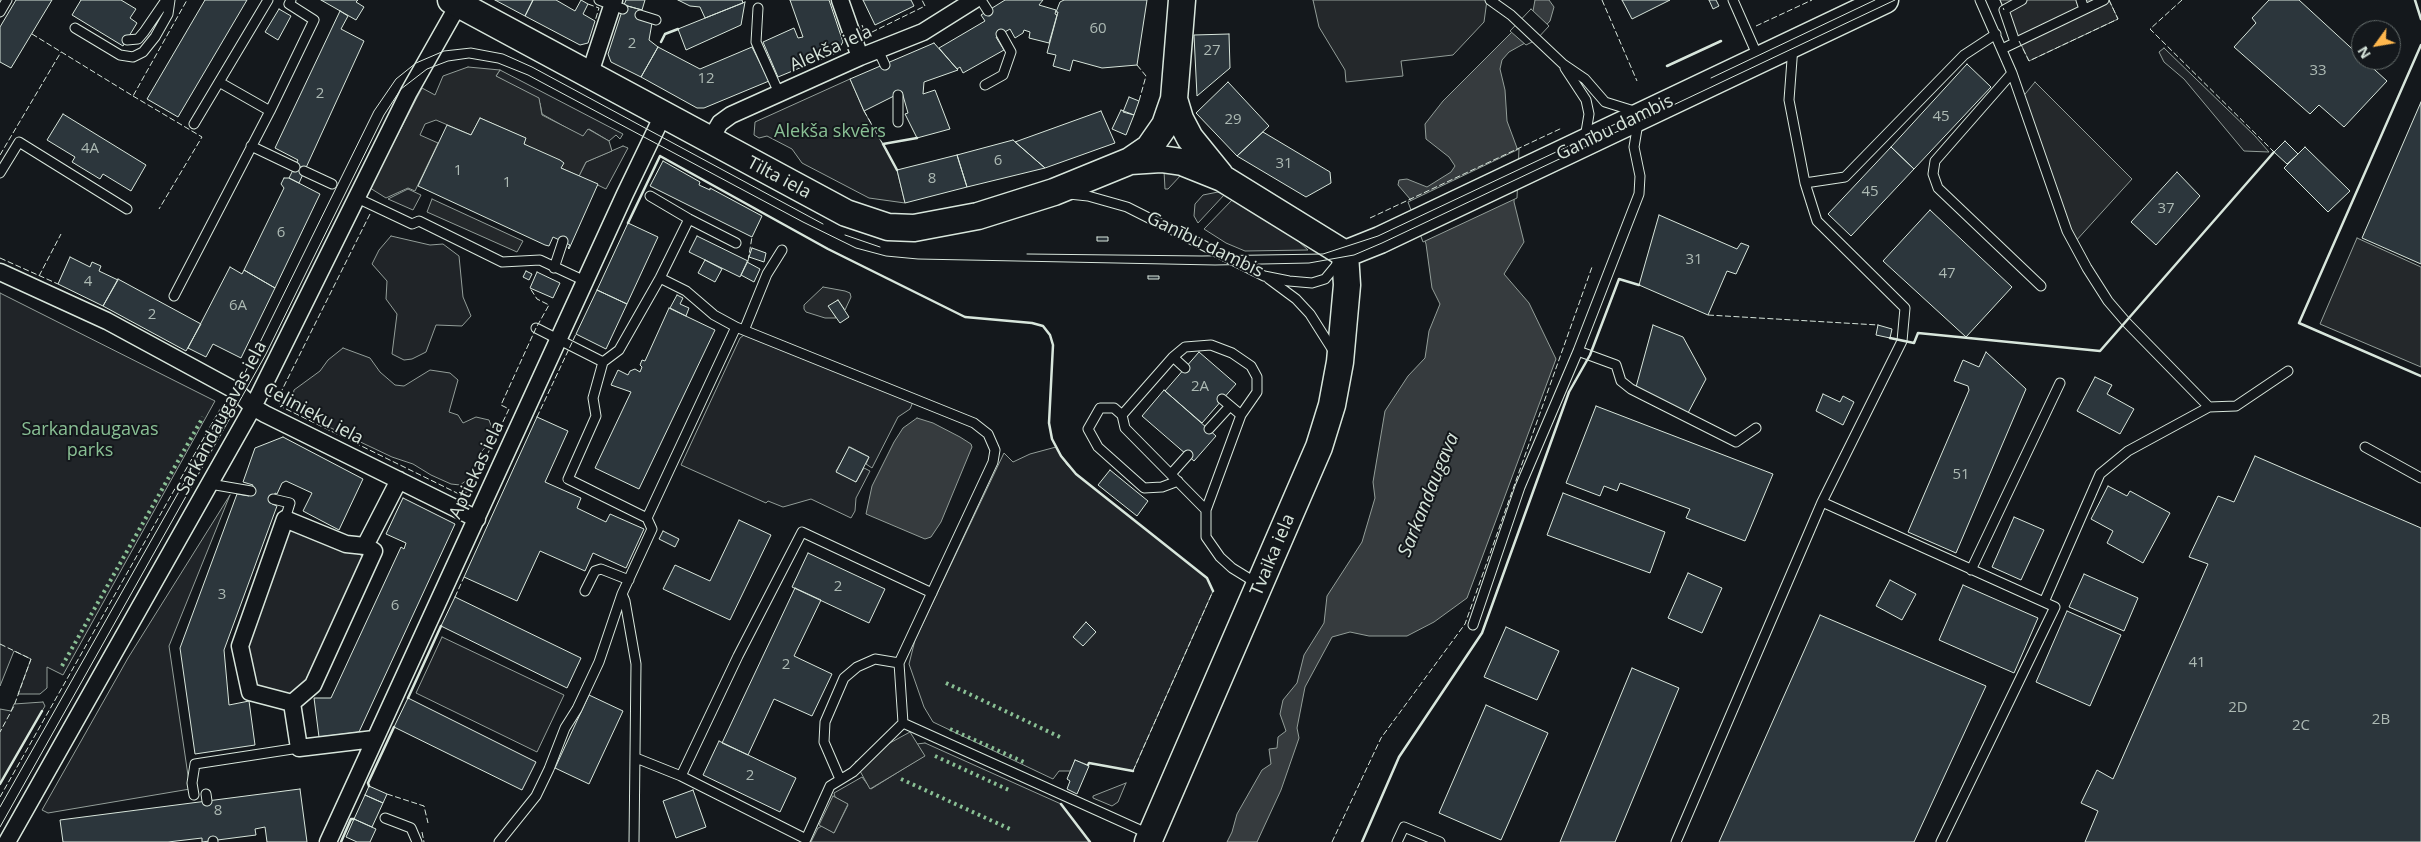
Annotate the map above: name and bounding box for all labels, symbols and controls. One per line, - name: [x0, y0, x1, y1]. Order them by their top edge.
- house number: 60: [1089, 20, 1107, 38]
- north arrow: [2351, 20, 2401, 70]
- street label: Alekša iela: [786, 21, 876, 77]
- house number: 2: [628, 35, 636, 53]
- house number: 27: [1203, 42, 1221, 60]
- text: N: [2353, 43, 2375, 63]
- house number: 33: [2309, 62, 2327, 80]
- house number: 12: [697, 70, 715, 88]
- house number: 2: [316, 85, 324, 103]
- street label: Ganību dambis: [1553, 90, 1677, 166]
- house number: 45: [1932, 108, 1950, 126]
- house number: 29: [1224, 111, 1242, 129]
- park label: Alekša skvērs: [774, 121, 886, 143]
- house number: 4A: [81, 140, 99, 158]
- street label: Tilta iela: [743, 152, 815, 204]
- house number: 6: [994, 152, 1002, 170]
- house number: 31: [1275, 155, 1293, 173]
- house number: 1: [454, 162, 462, 180]
- house number: 8: [928, 170, 936, 188]
- house number: 1: [503, 174, 511, 192]
- house number: 45: [1861, 183, 1879, 201]
- house number: 37: [2157, 200, 2175, 218]
- street label: Ganību dambis: [1143, 207, 1267, 283]
- house number: 6: [277, 224, 285, 242]
- house number: 31: [1685, 251, 1703, 269]
- house number: 47: [1938, 265, 1956, 283]
- house number: 4: [84, 273, 92, 291]
- house number: 6A: [229, 297, 247, 315]
- house number: 2: [148, 306, 156, 324]
- street label: Sarkandaugavas iela: [172, 337, 272, 499]
- house number: 2A: [1191, 378, 1209, 396]
- street label: Ceļinieku iela: [259, 379, 367, 449]
- street label: Aptiekas iela: [445, 418, 509, 522]
- park label: Sarkandaugavas parks: [21, 419, 159, 462]
- water label: Sarkandaugava: [1394, 430, 1464, 560]
- house number: 51: [1952, 466, 1970, 484]
- street label: Tvaika iela: [1246, 511, 1300, 599]
- house number: 2: [834, 578, 842, 596]
- house number: 3: [218, 586, 226, 604]
- house number: 6: [391, 597, 399, 615]
- house number: 41: [2188, 654, 2206, 672]
- house number: 2: [782, 656, 790, 674]
- house number: 2D: [2228, 699, 2248, 717]
- house number: 2B: [2372, 711, 2390, 729]
- house number: 2C: [2292, 717, 2310, 735]
- house number: 2: [746, 767, 754, 785]
- house number: 8: [214, 802, 222, 820]

